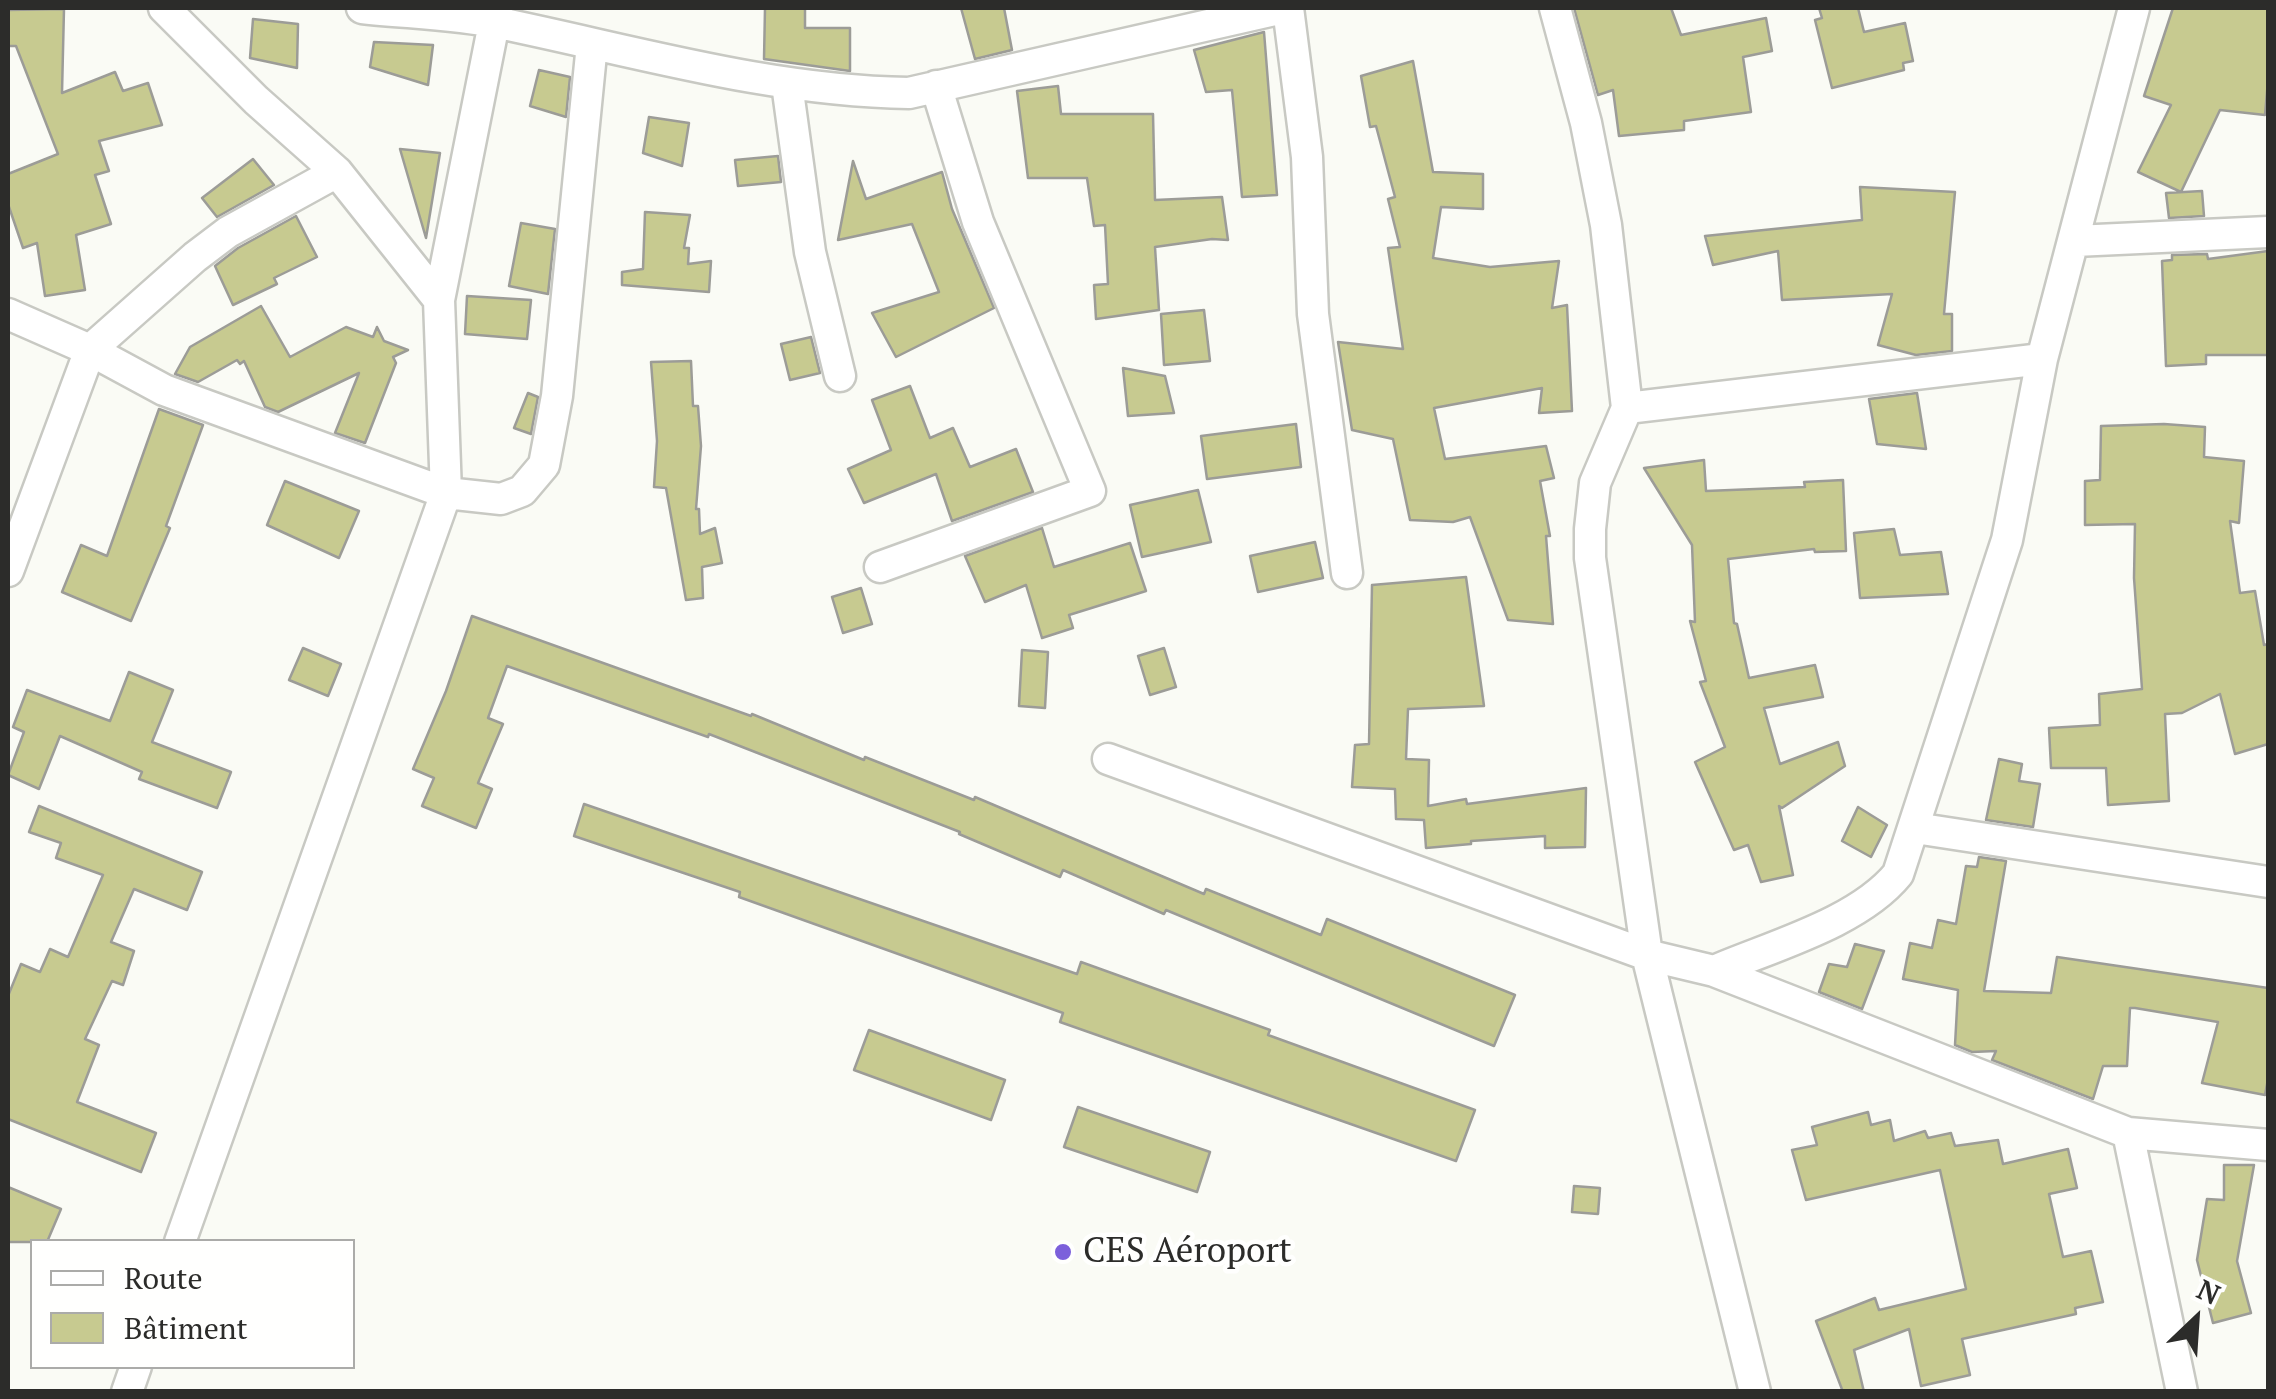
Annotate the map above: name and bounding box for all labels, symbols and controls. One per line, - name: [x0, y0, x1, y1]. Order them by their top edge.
- place label: CES Aéroport: [1083, 1231, 1292, 1273]
- legend: [30, 1239, 355, 1369]
- marker: CES Aéroport: [1052, 1241, 1074, 1263]
- text: Route: [124, 1258, 203, 1298]
- north arrow: [2146, 1269, 2246, 1369]
- text: N: [2191, 1270, 2226, 1313]
- text: Bâtiment: [124, 1308, 248, 1348]

